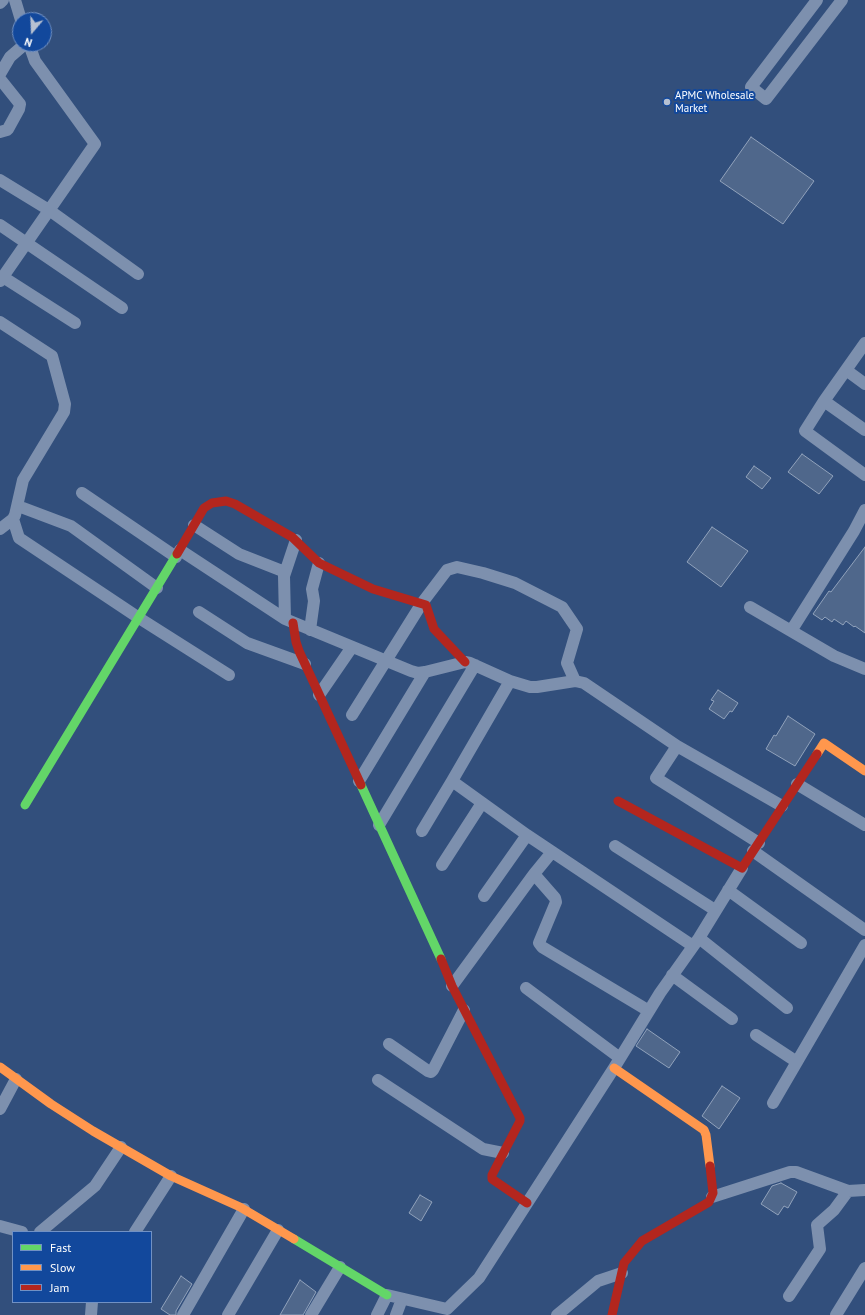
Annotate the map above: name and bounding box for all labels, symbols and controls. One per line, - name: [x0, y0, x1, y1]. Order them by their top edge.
- north arrow: [12, 12, 52, 52]
- text: N: [23, 35, 34, 50]
- place label: APMC Wholesale Market: [675, 89, 754, 115]
- marker: APMC Wholesale Market: [662, 97, 672, 107]
- legend: [12, 1231, 152, 1303]
- text: Fast: [50, 1240, 71, 1255]
- text: Slow: [50, 1260, 75, 1275]
- text: Jam: [50, 1280, 69, 1295]

